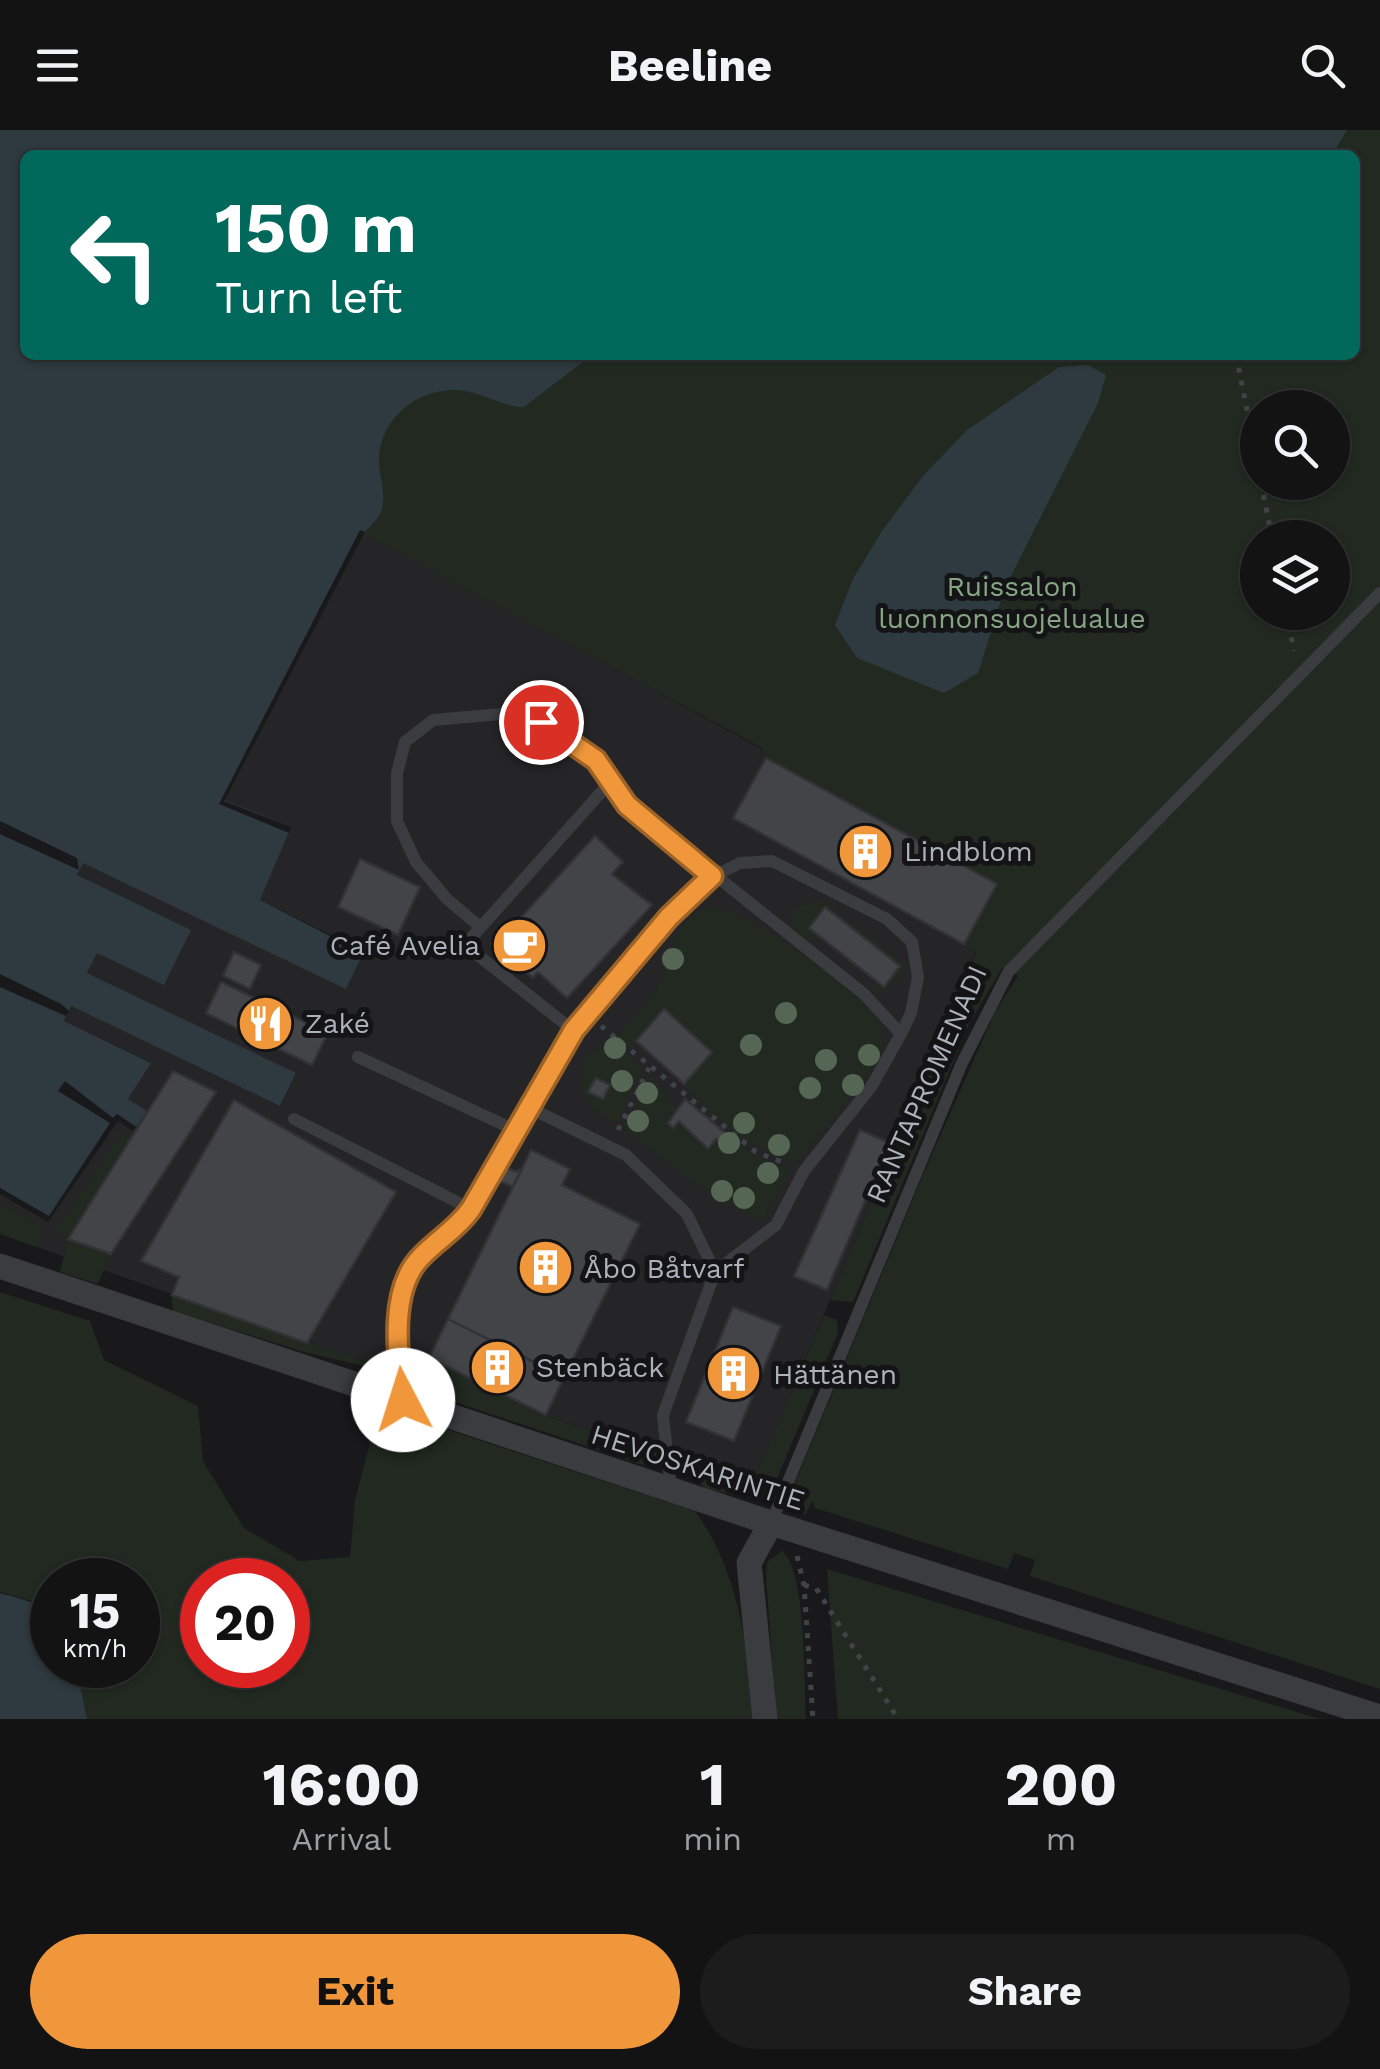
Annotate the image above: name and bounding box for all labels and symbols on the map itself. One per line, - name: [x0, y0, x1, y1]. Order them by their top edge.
- park label: Ruissalon luonnonsuojelualue: [878, 570, 1146, 635]
- pin: [499, 680, 584, 765]
- building icon: Lindblom: [835, 821, 895, 881]
- place label: Lindblom: [904, 835, 1033, 868]
- cafe icon: Café Avelia: [489, 915, 549, 975]
- place label: Café Avelia: [330, 929, 480, 962]
- street label: RANTAPROMENADI: [859, 960, 994, 1208]
- restaurant icon: Zaké: [236, 993, 296, 1053]
- place label: Zaké: [305, 1007, 370, 1040]
- building icon: Åbo Båtvarf: [515, 1238, 575, 1298]
- place label: Åbo Båtvarf: [584, 1252, 744, 1285]
- building icon: Stenbäck: [467, 1337, 527, 1397]
- building icon: Hättänen: [704, 1344, 764, 1404]
- position arrow: [351, 1348, 455, 1452]
- place label: Stenbäck: [536, 1351, 664, 1384]
- place label: Hättänen: [773, 1358, 897, 1391]
- street label: HEVOSKARINTIE: [587, 1417, 809, 1518]
- speed limit sign: 20: [180, 1558, 310, 1688]

